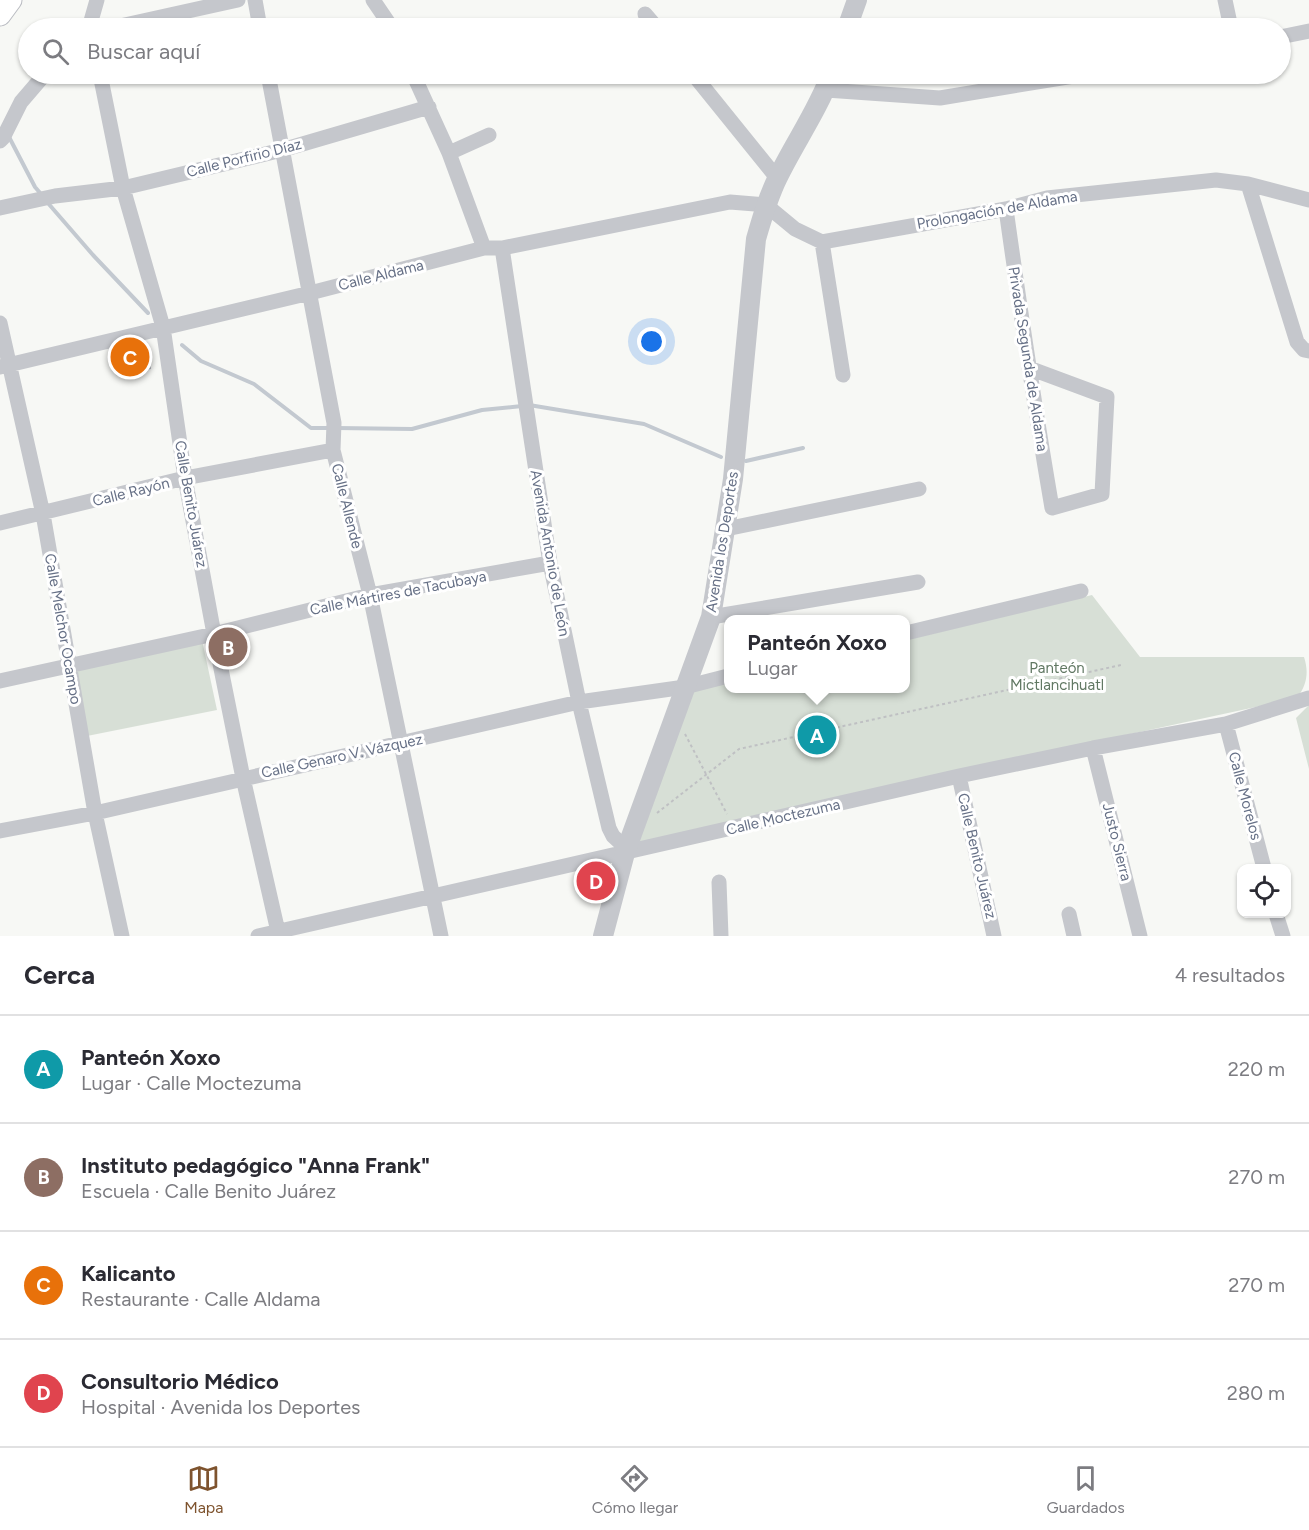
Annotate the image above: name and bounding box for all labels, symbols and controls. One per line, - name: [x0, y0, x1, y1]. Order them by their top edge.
- search box: [18, 18, 1291, 84]
- icon: search: [39, 35, 72, 68]
- text: Buscar aquí: [87, 38, 200, 65]
- street label: Calle Porfirio Díaz: [185, 135, 303, 181]
- street label: Prolongación de Aldama: [915, 187, 1079, 233]
- street label: Calle Aldama: [336, 256, 426, 294]
- street label: Privada Segunda de Aldama: [1005, 265, 1051, 453]
- your location: [637, 327, 666, 356]
- pin: C: [110, 334, 150, 380]
- street label: Calle Benito Juárez: [171, 439, 211, 569]
- street label: Calle Allende: [328, 461, 366, 551]
- street label: Avenida Antonio de León: [526, 468, 574, 638]
- street label: Avenida los Deportes: [702, 470, 742, 614]
- street label: Calle Rayón: [91, 474, 171, 510]
- street label: Calle Melchor Ocampo: [41, 552, 85, 706]
- street label: Calle Mártires de Tacubaya: [308, 567, 488, 619]
- popup: [724, 615, 910, 693]
- pin: B: [208, 624, 248, 670]
- text: Panteón Xoxo: [747, 629, 887, 656]
- text: Lugar: [747, 656, 798, 680]
- park label: Panteón Mictlancihuatl: [1010, 659, 1104, 694]
- pin: A: [798, 712, 836, 758]
- street label: Calle Genaro V. Vázquez: [260, 730, 424, 782]
- street label: Calle Morelos: [1225, 750, 1265, 842]
- street label: Calle Benito Juárez: [954, 791, 1000, 921]
- street label: Calle Moctezuma: [724, 795, 842, 839]
- street label: Justo Sierra: [1099, 801, 1135, 883]
- pin: D: [576, 858, 616, 904]
- map controls: [1237, 864, 1291, 918]
- button: locate: [1237, 864, 1291, 918]
- text: Cerca: [24, 959, 95, 991]
- text: 4 resultados: [1175, 963, 1285, 987]
- text: Panteón Xoxo: [81, 1044, 220, 1071]
- text: A: [36, 1057, 51, 1081]
- text: 220 m: [1228, 1057, 1285, 1081]
- text: Lugar · Calle Moctezuma: [81, 1071, 301, 1095]
- text: Instituto pedagógico "Anna Frank": [81, 1152, 430, 1179]
- text: B: [37, 1165, 50, 1189]
- text: 270 m: [1228, 1165, 1285, 1189]
- text: Escuela · Calle Benito Juárez: [81, 1179, 336, 1203]
- text: Kalicanto: [81, 1260, 176, 1287]
- text: C: [36, 1273, 51, 1297]
- text: 270 m: [1228, 1273, 1285, 1297]
- text: Restaurante · Calle Aldama: [81, 1287, 321, 1311]
- text: Consultorio Médico: [81, 1368, 279, 1395]
- text: D: [37, 1381, 51, 1405]
- text: 280 m: [1227, 1381, 1285, 1405]
- text: Hospital · Avenida los Deportes: [81, 1395, 360, 1419]
- tab: Mapa: [184, 1462, 223, 1517]
- tab: Cómo llegar: [592, 1462, 678, 1517]
- tab: Guardados: [1047, 1462, 1125, 1517]

